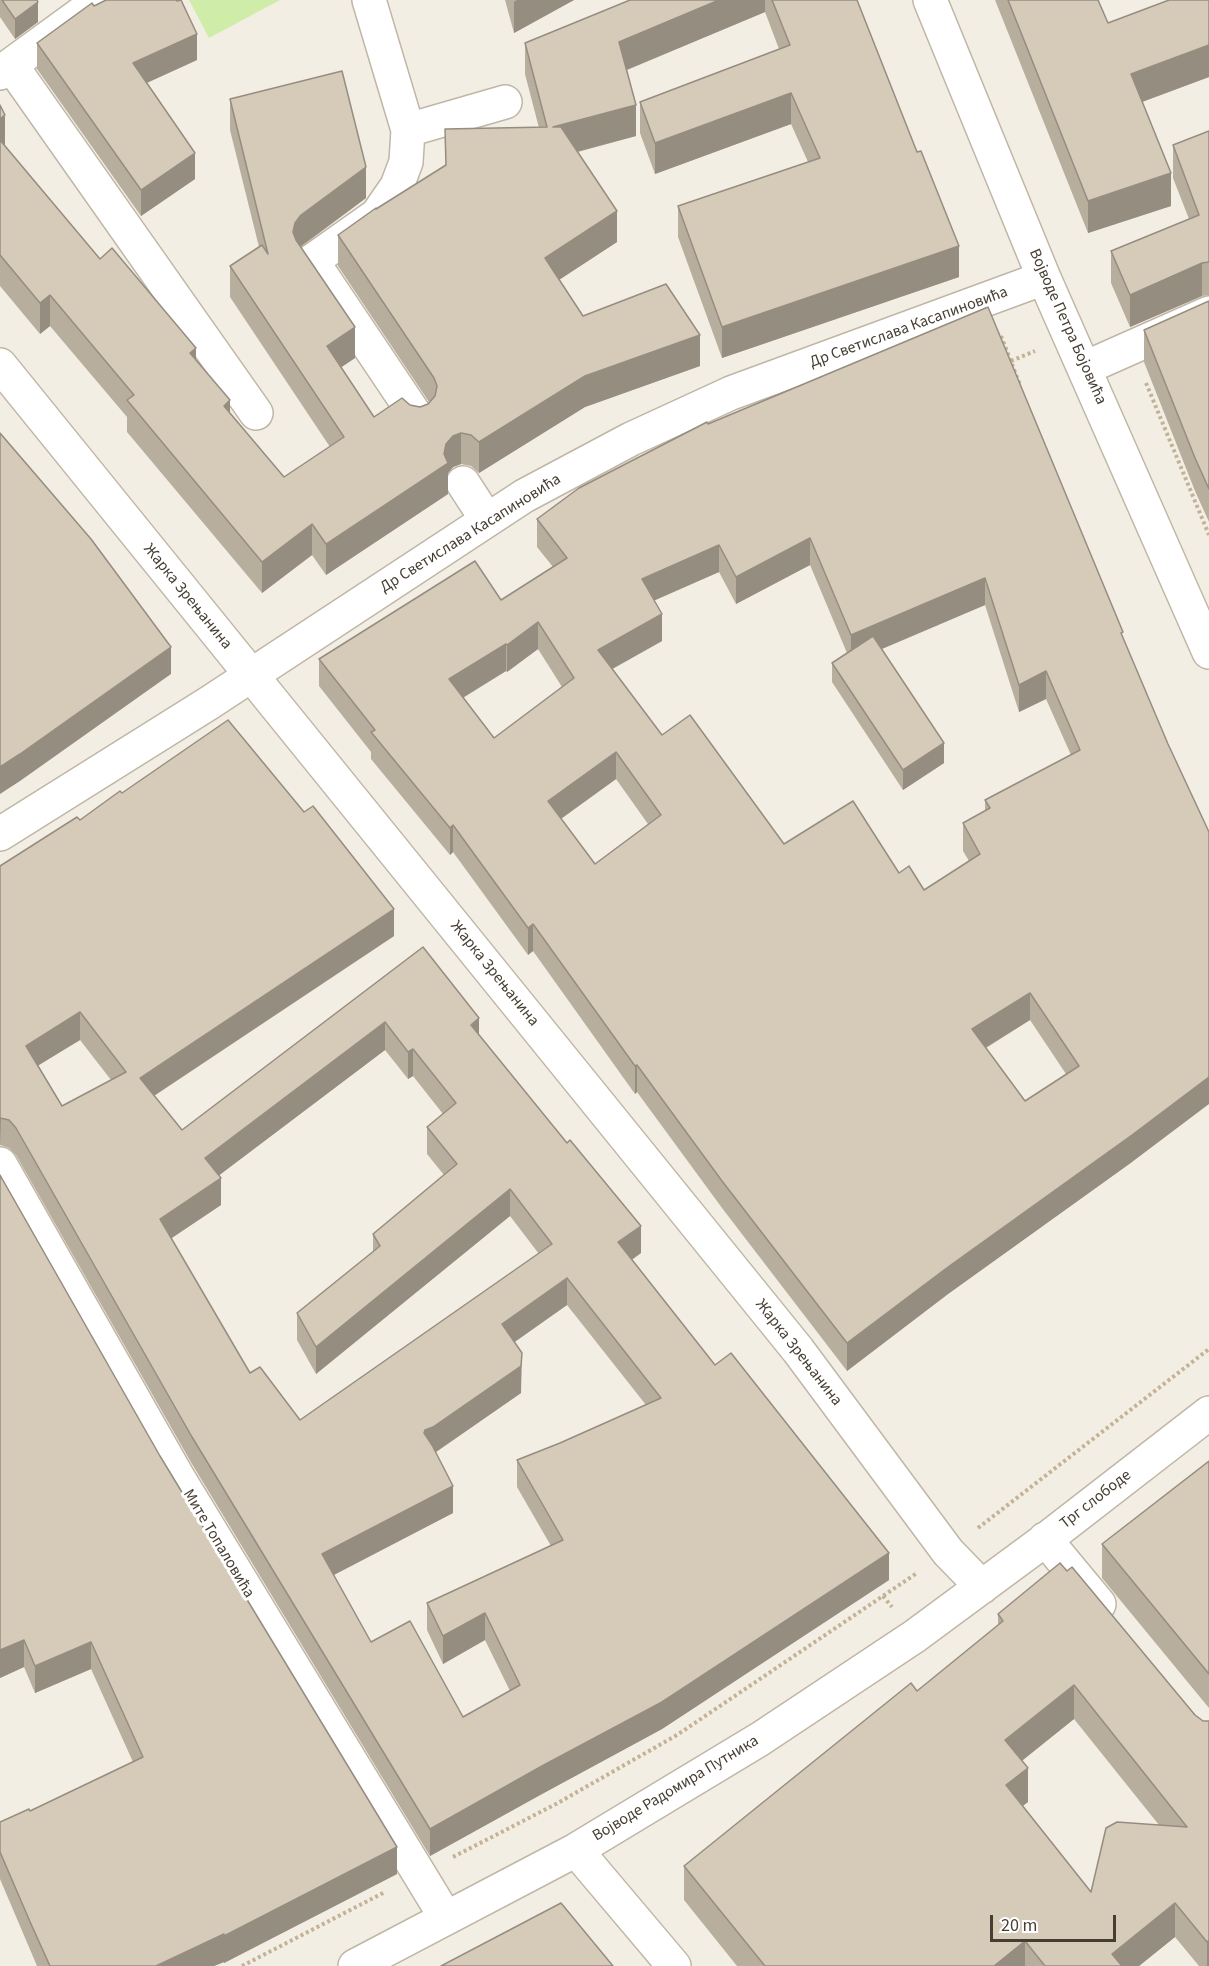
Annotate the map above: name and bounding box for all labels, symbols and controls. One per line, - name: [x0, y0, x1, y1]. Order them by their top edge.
- street label: Војводе Петра Бојовића: [1024, 246, 1110, 408]
- street label: Др Светислава Касапиновића: [807, 283, 1011, 373]
- street label: Др Светислава Касапиновића: [377, 470, 565, 598]
- street label: Жарка Зрењанина: [139, 540, 235, 654]
- street label: Жарка Зрењанина: [446, 917, 542, 1031]
- street label: Жарка Зрењанина: [750, 1296, 846, 1410]
- street label: Трг слободе: [1057, 1466, 1135, 1534]
- street label: Мите Топаловића: [178, 1486, 258, 1602]
- street label: Војводе Радомира Путника: [590, 1732, 762, 1846]
- scale bar: [993, 1903, 1119, 1941]
- text: 20 m: [1001, 1913, 1037, 1938]

